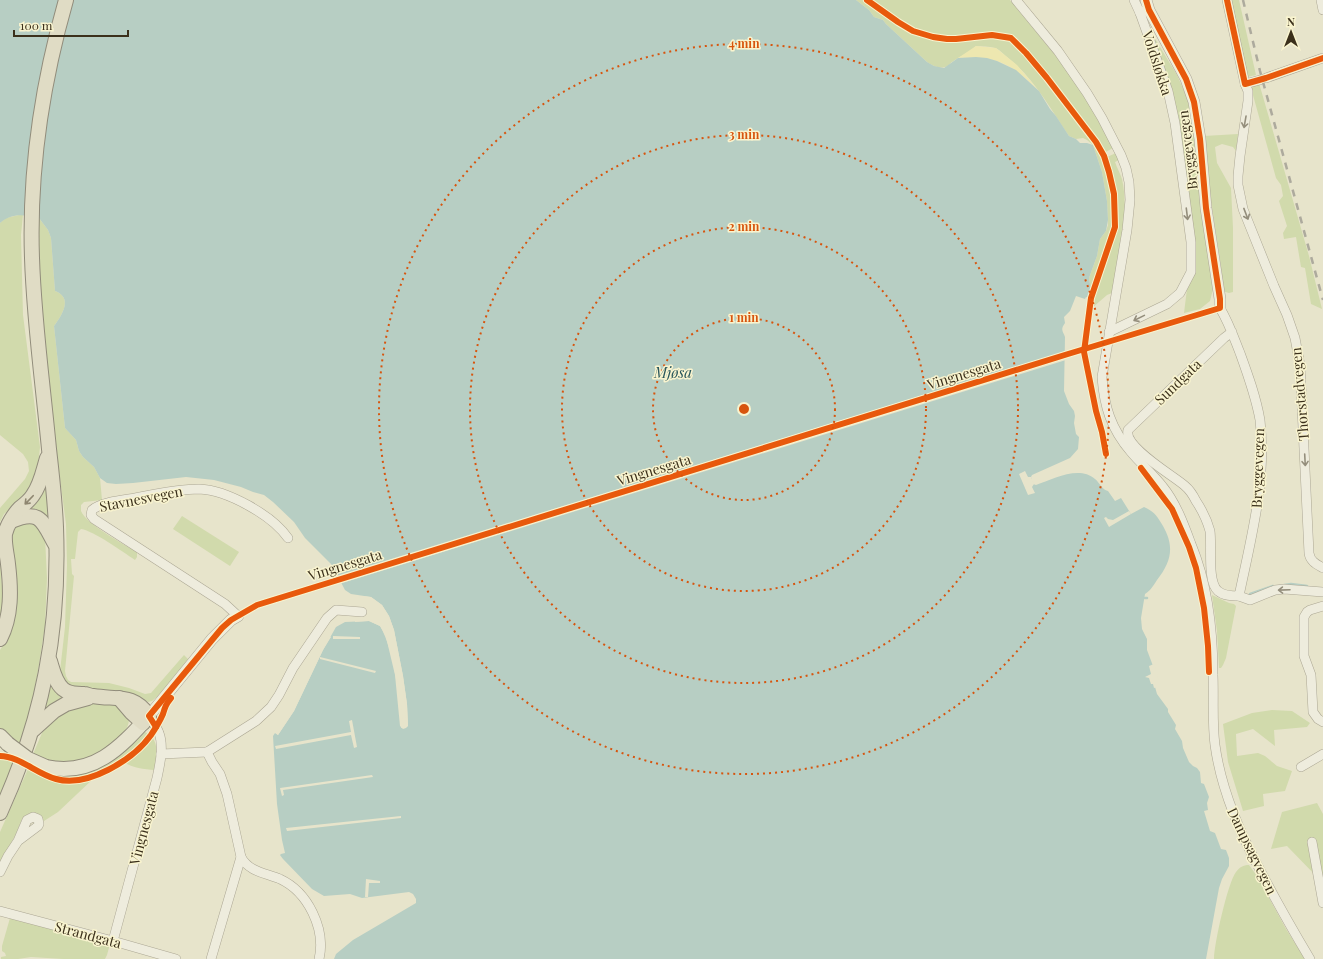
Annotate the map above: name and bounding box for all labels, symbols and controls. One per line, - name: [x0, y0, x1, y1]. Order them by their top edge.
- scale bar: [14, 12, 128, 38]
- north arrow: [1271, 12, 1311, 52]
- text: N: [1287, 14, 1295, 29]
- text: 100 m: [20, 17, 53, 33]
- street label: Voldsløkka: [1138, 27, 1177, 98]
- text: 4 min: [728, 35, 760, 51]
- street label: Bryggevegen: [1173, 109, 1202, 191]
- one-way arrow: [1241, 115, 1249, 128]
- text: 3 min: [729, 126, 760, 142]
- one-way arrow: [1183, 207, 1191, 220]
- one-way arrow: [1242, 208, 1250, 220]
- text: 2 min: [729, 218, 760, 234]
- text: 1 min: [729, 309, 759, 325]
- one-way arrow: [1134, 315, 1146, 322]
- street label: Thorstadvegen: [1286, 346, 1313, 441]
- street label: Vingnesgata: [924, 353, 1003, 394]
- street label: Sundgata: [1150, 355, 1205, 409]
- water label: Mjøsa: [653, 362, 692, 382]
- centre of rings: [737, 402, 751, 416]
- street label: Bryggevegen: [1247, 427, 1268, 508]
- street label: Vingnesgata: [614, 449, 693, 490]
- one-way arrow: [1301, 453, 1308, 466]
- street label: Stavnesvegen: [98, 481, 185, 516]
- one-way arrow: [24, 495, 34, 505]
- street label: Vingnesgata: [305, 544, 384, 585]
- one-way arrow: [1278, 586, 1291, 594]
- street label: Vingnesgata: [124, 789, 163, 868]
- street label: Dampsagvegen: [1223, 804, 1282, 898]
- street label: Strandgata: [53, 916, 124, 953]

